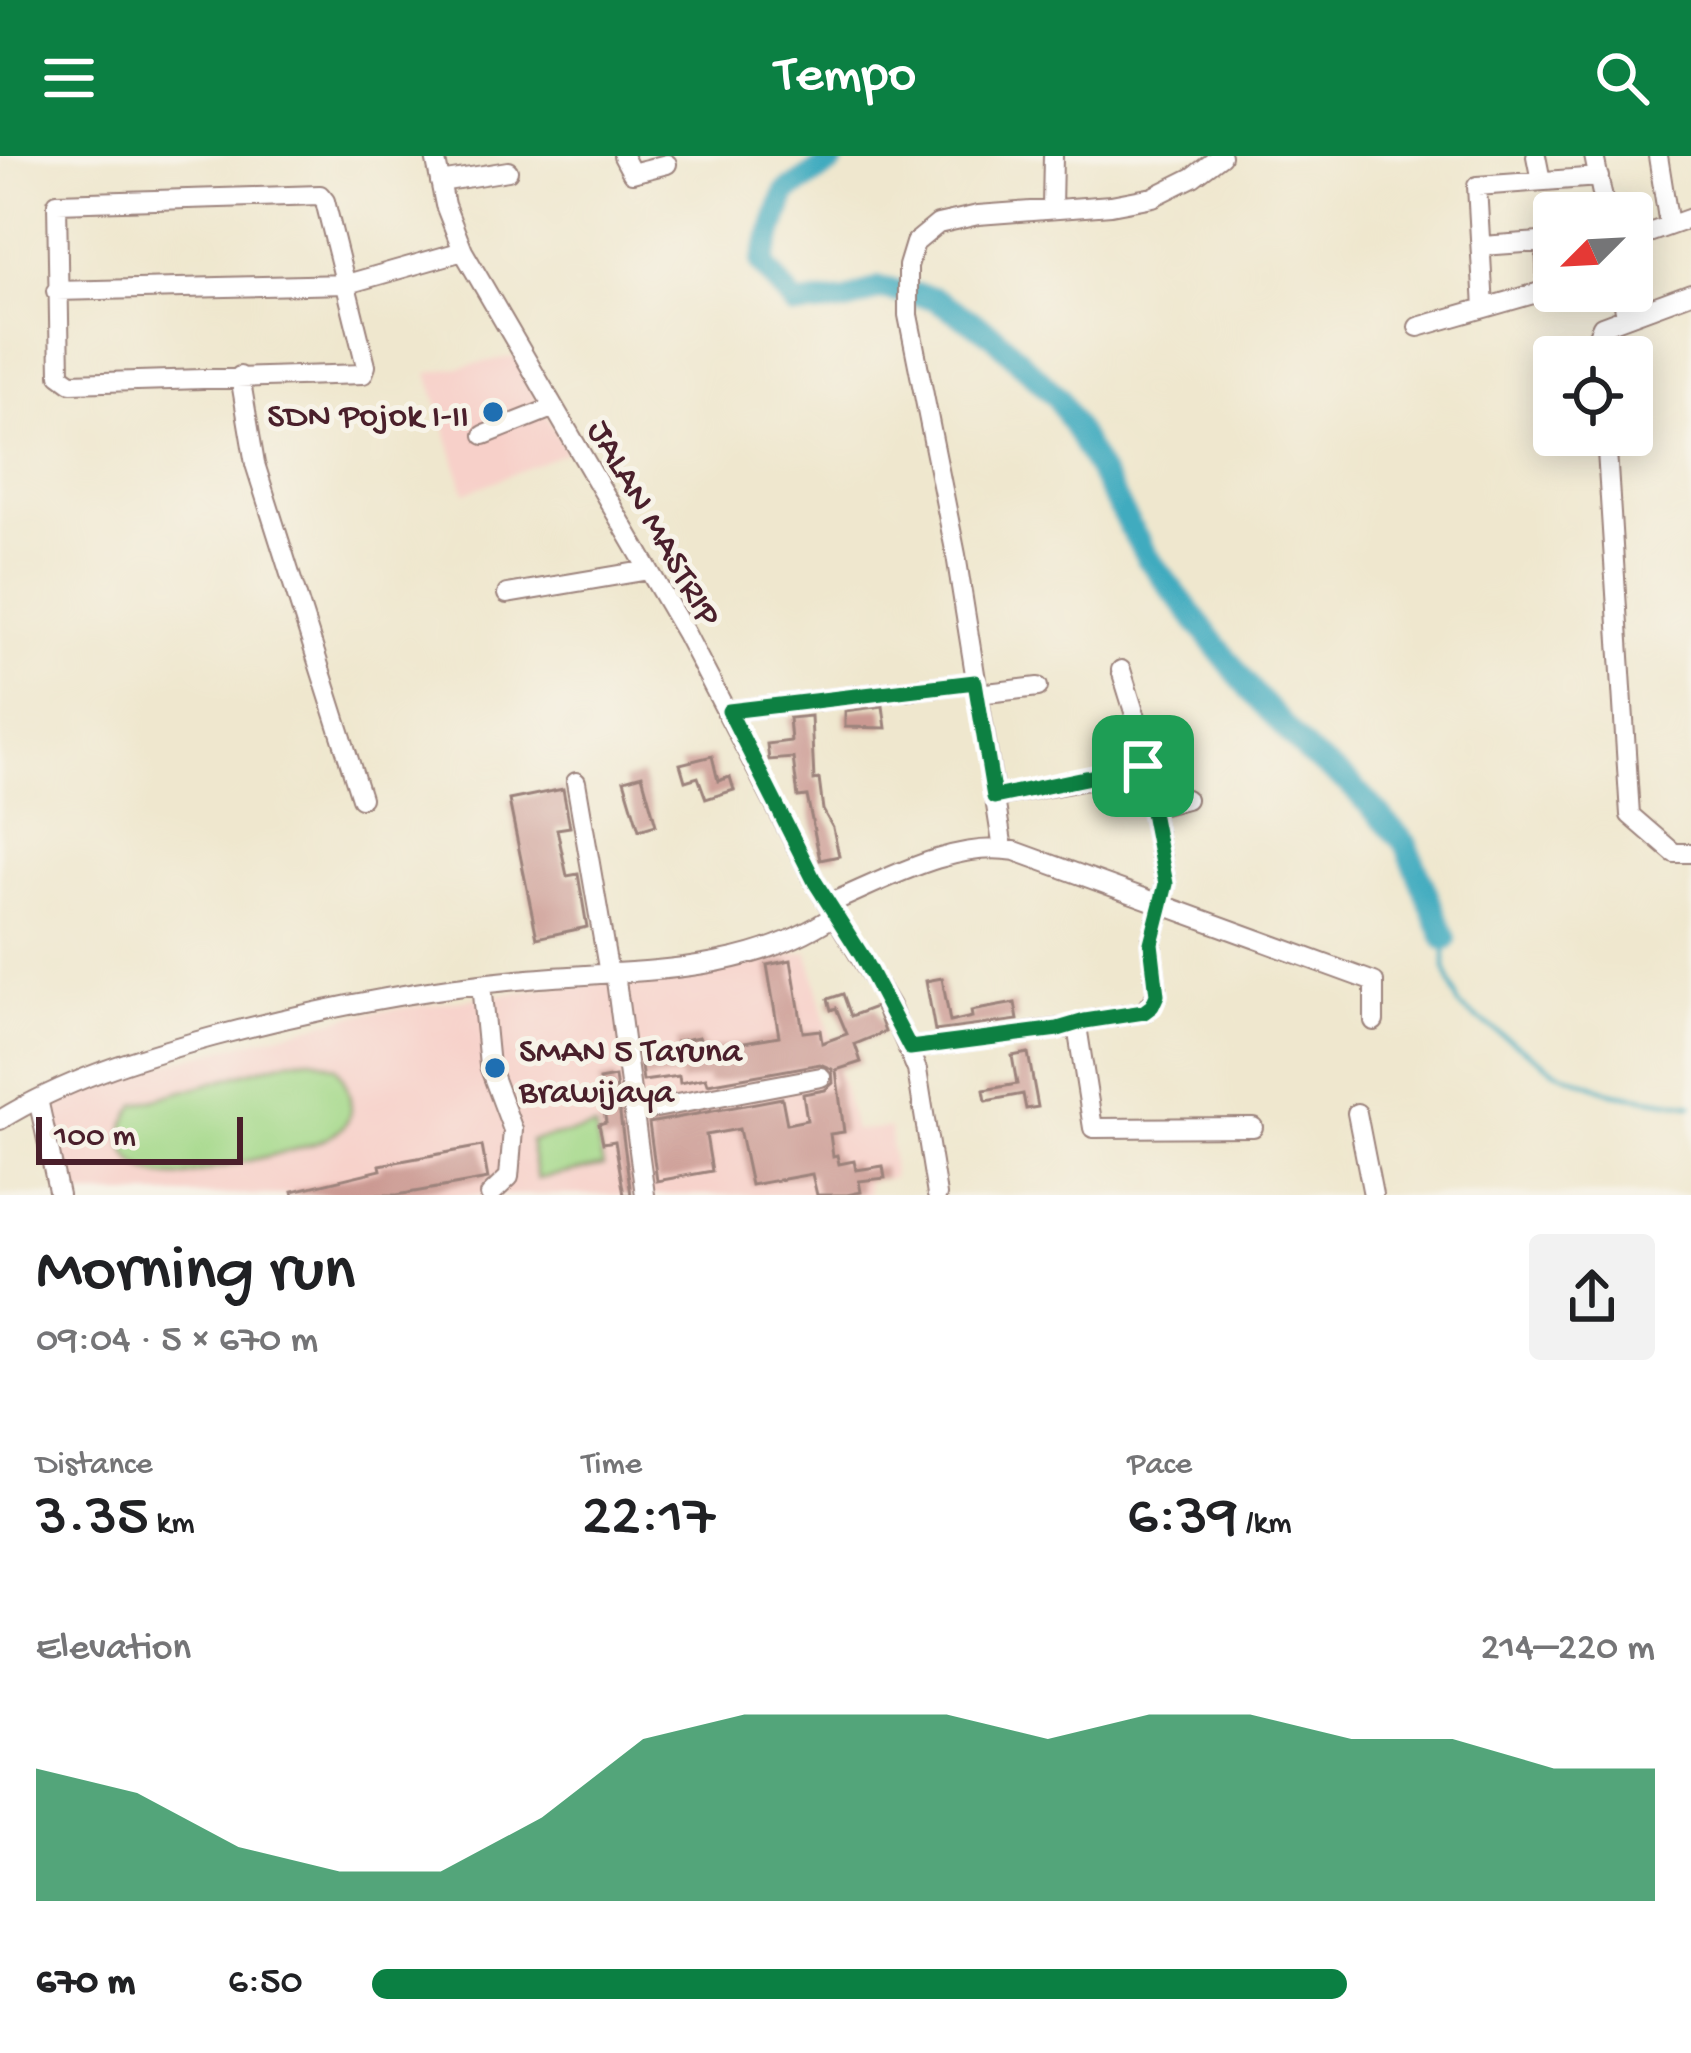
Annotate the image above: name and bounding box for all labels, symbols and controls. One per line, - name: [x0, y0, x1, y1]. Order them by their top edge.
- icon: menu: [36, 45, 102, 111]
- icon: search: [1589, 45, 1655, 111]
- text: Tempo: [775, 46, 916, 110]
- north arrow: [1533, 192, 1653, 312]
- map controls: [1533, 192, 1653, 456]
- button: locate: [1533, 336, 1653, 456]
- place label: SDN Pojok I-II: [267, 397, 469, 440]
- marker: SDN Pojok I-II: [480, 399, 506, 425]
- street label: JALAN MASTRIP: [575, 414, 728, 636]
- pin: [1092, 715, 1194, 817]
- icon: arrive: [1110, 733, 1176, 799]
- place label: SMAN 5 Taruna Brawijaya: [518, 1032, 743, 1116]
- marker: SMAN 5 Taruna Brawijaya: [482, 1055, 508, 1081]
- scale bar: [36, 1111, 243, 1164]
- text: 100 m: [54, 1119, 136, 1157]
- button: share: [1529, 1234, 1655, 1360]
- text: Morning run: [36, 1235, 355, 1313]
- text: 09:04 · 5 × 670 m: [36, 1319, 318, 1365]
- text: Distance: [36, 1447, 153, 1485]
- text: Time: [582, 1447, 642, 1485]
- text: Pace: [1127, 1447, 1192, 1485]
- text: 3.35: [36, 1485, 149, 1555]
- text: 22:17: [582, 1485, 715, 1555]
- text: 6:39: [1127, 1485, 1238, 1555]
- text: km: [149, 1506, 195, 1544]
- text: /km: [1238, 1506, 1292, 1544]
- text: Elevation: [36, 1627, 191, 1673]
- text: 214–220 m: [1480, 1627, 1655, 1673]
- text: 670 m: [36, 1961, 135, 2007]
- text: 6:50: [228, 1961, 303, 2007]

